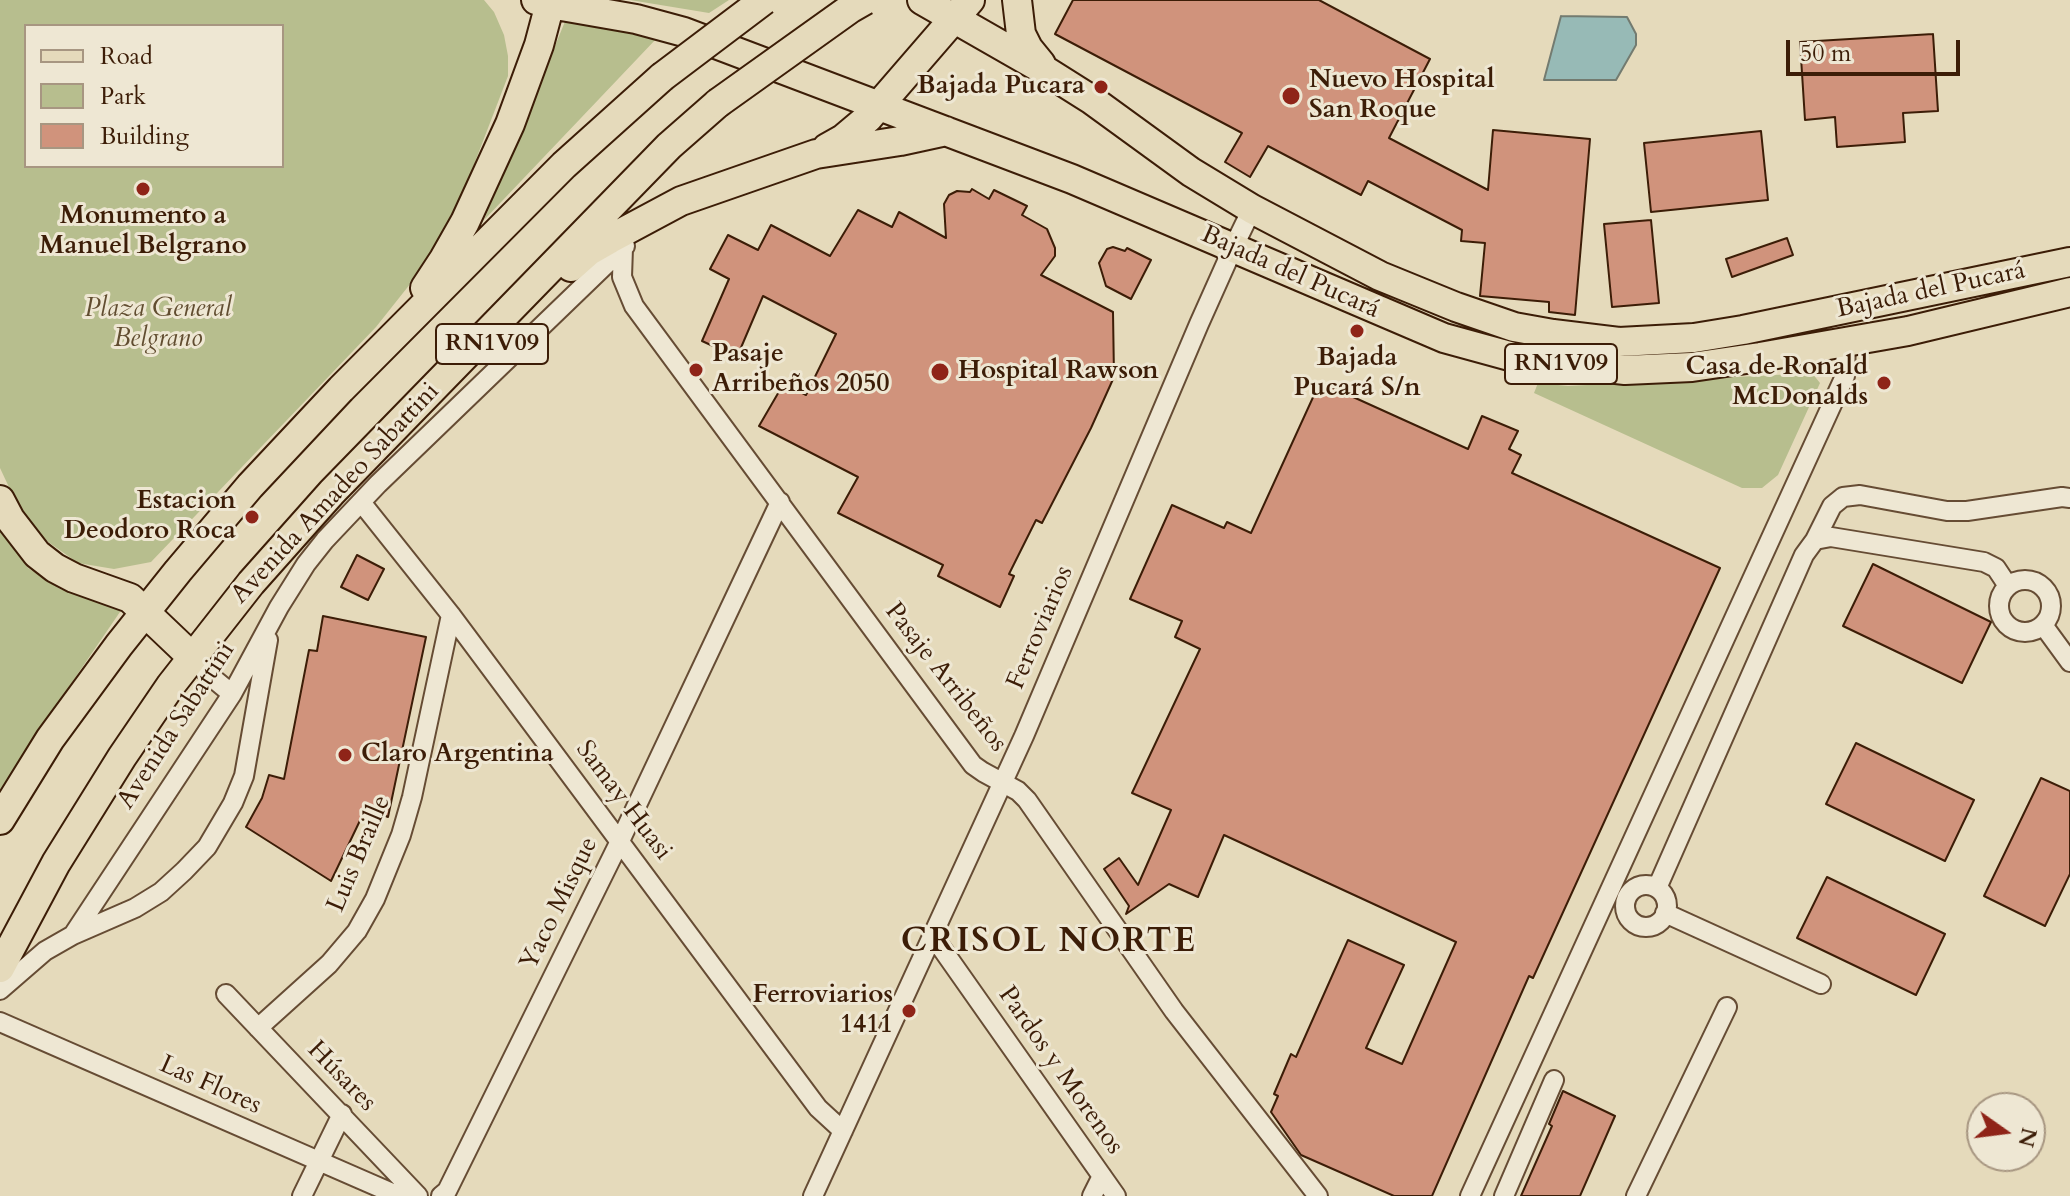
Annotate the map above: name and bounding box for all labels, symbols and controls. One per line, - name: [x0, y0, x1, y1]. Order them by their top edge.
- legend: [24, 24, 284, 168]
- scale bar: [1790, 24, 1964, 74]
- text: 50 m: [1800, 37, 1851, 70]
- text: Road: [100, 40, 153, 73]
- place label: Nuevo Hospital San Roque: [1309, 65, 1495, 126]
- place label: Bajada Pucara: [917, 71, 1085, 103]
- marker: Bajada Pucara: [1092, 78, 1110, 96]
- text: Park: [100, 80, 146, 113]
- marker: Nuevo Hospital San Roque: [1280, 85, 1302, 107]
- text: Building: [100, 120, 189, 153]
- marker: Monumento a Manuel Belgrano: [134, 180, 152, 198]
- place label: Monumento a Manuel Belgrano: [39, 201, 247, 262]
- street label: Bajada del Pucará: [1196, 220, 1384, 326]
- street label: Bajada del Pucará: [1834, 256, 2028, 326]
- park label: Plaza General Belgrano: [84, 294, 232, 356]
- marker: Bajada Pucará S/n: [1348, 322, 1366, 340]
- road number: RN1V09: [436, 324, 548, 364]
- place label: Pasaje Arribeños 2050: [712, 339, 890, 400]
- place label: Bajada Pucará S/n: [1293, 343, 1421, 404]
- road number: RN1V09: [1505, 344, 1617, 384]
- place label: Casa de Ronald McDonalds: [1686, 352, 1868, 414]
- place label: Hospital Rawson: [958, 356, 1159, 388]
- marker: Pasaje Arribeños 2050: [687, 361, 705, 379]
- marker: Hospital Rawson: [929, 361, 951, 383]
- marker: Casa de Ronald McDonalds: [1875, 374, 1893, 392]
- street label: Avenida Amadeo Sabattini: [225, 377, 447, 611]
- place label: Estacion Deodoro Roca: [64, 486, 236, 548]
- marker: Estacion Deodoro Roca: [243, 508, 261, 526]
- street label: Ferroviarios: [1001, 562, 1081, 694]
- street label: Pasaje Arribeños: [877, 597, 1013, 759]
- street label: Avenida Sabattini: [111, 637, 243, 815]
- street label: Samay Huasi: [568, 735, 678, 867]
- place label: Claro Argentina: [361, 739, 554, 771]
- marker: Claro Argentina: [336, 746, 354, 764]
- street label: Luis Braille: [321, 791, 399, 917]
- street label: Yaco Misque: [514, 832, 606, 976]
- district label: CRISOL NORTE: [901, 923, 1197, 963]
- place label: Ferroviarios 1411: [753, 980, 893, 1042]
- street label: Pardos y Morenos: [991, 981, 1129, 1161]
- marker: Ferroviarios 1411: [900, 1002, 918, 1020]
- street label: Húsares: [300, 1035, 382, 1119]
- street label: Las Flores: [154, 1050, 266, 1122]
- north arrow: [1966, 1092, 2046, 1172]
- text: N: [2010, 1124, 2044, 1150]

